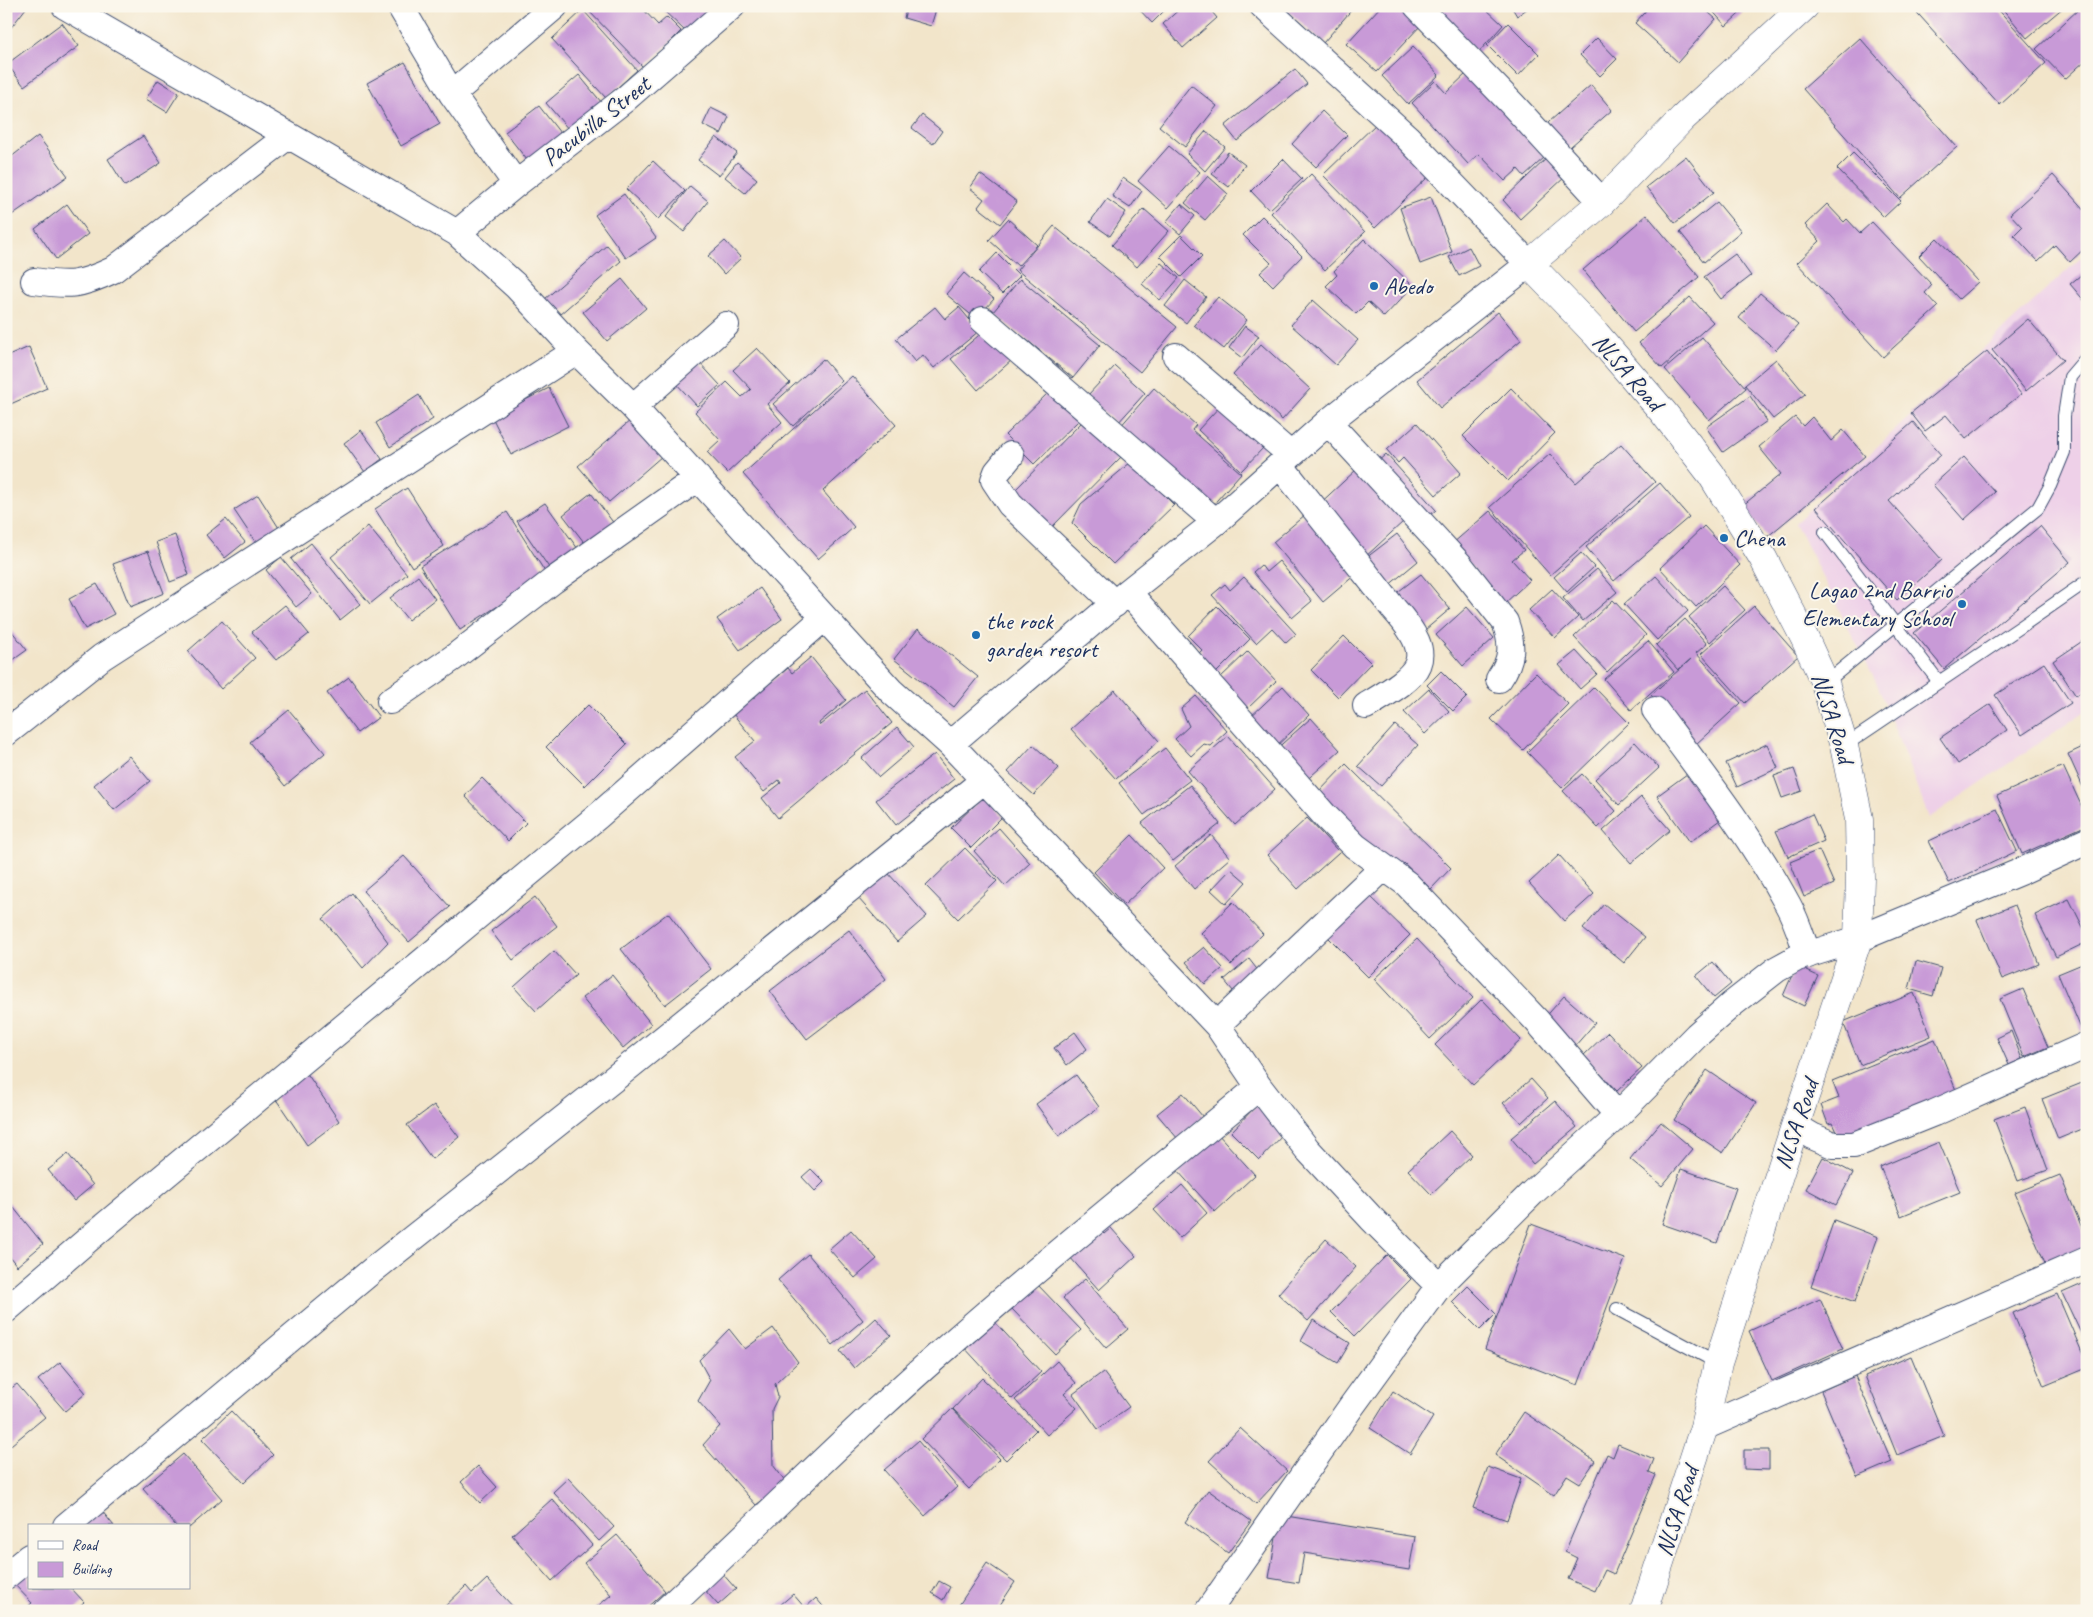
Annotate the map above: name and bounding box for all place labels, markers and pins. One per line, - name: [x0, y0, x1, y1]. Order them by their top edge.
- place label: Abedo: [1384, 271, 1435, 301]
- marker: Abedo: [1368, 280, 1380, 292]
- place label: Chena: [1734, 523, 1786, 553]
- marker: Chena: [1718, 532, 1730, 544]
- place label: Lagao 2nd Barrio Elementary School: [1802, 575, 1956, 633]
- marker: Lagao 2nd Barrio Elementary School: [1956, 598, 1968, 610]
- place label: the rock garden resort: [986, 606, 1099, 664]
- marker: the rock garden resort: [970, 629, 982, 641]

